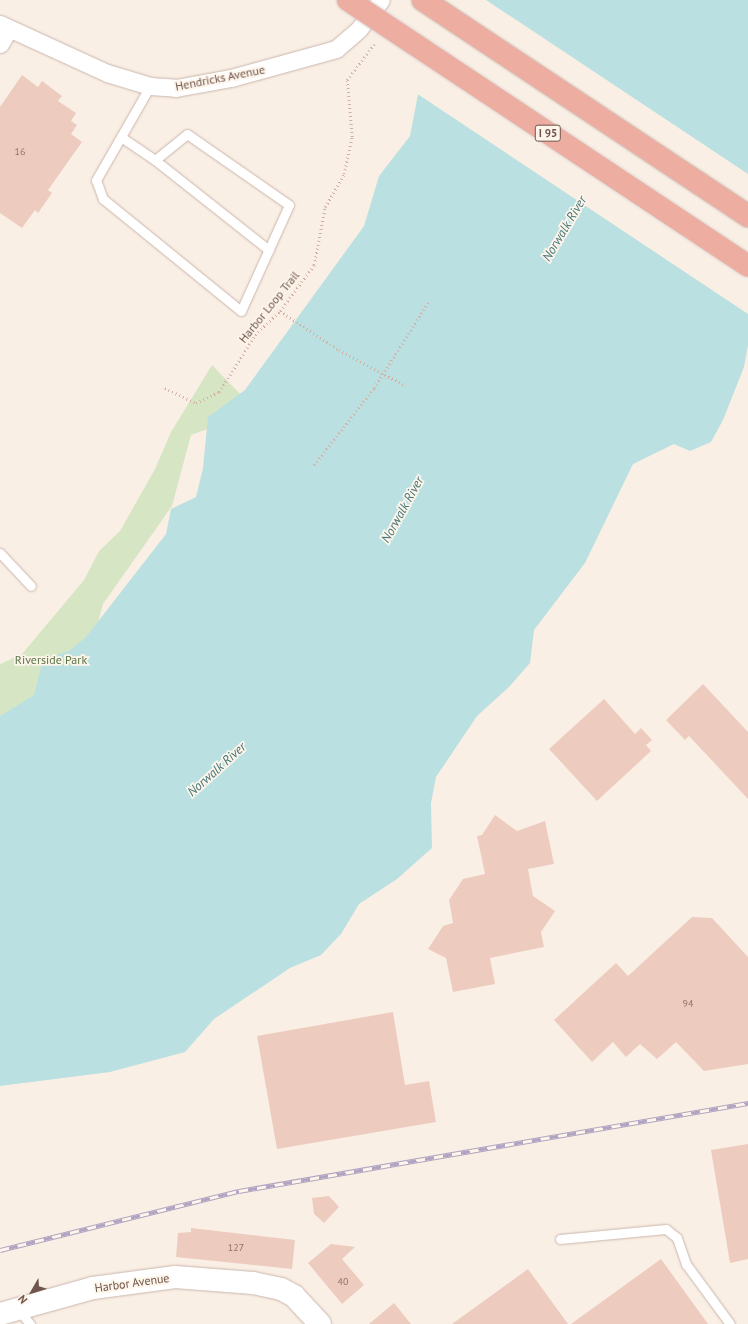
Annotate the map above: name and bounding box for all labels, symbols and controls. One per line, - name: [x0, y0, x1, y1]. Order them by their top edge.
- street label: Hendricks Avenue: [174, 62, 266, 94]
- road number: I 95: [534, 124, 562, 142]
- house number: 16: [15, 146, 25, 158]
- water label: Norwalk River: [539, 193, 591, 265]
- street label: Harbor Loop Trail: [236, 268, 302, 346]
- water label: Norwalk River: [378, 474, 428, 546]
- park label: Riverside Park: [15, 653, 87, 667]
- water label: Norwalk River: [184, 740, 250, 800]
- house number: 94: [683, 998, 693, 1010]
- house number: 127: [228, 1242, 244, 1254]
- street label: Harbor Avenue: [93, 1271, 171, 1295]
- north arrow: [12, 1272, 52, 1312]
- house number: 40: [338, 1276, 348, 1288]
- text: N: [15, 1292, 30, 1307]

